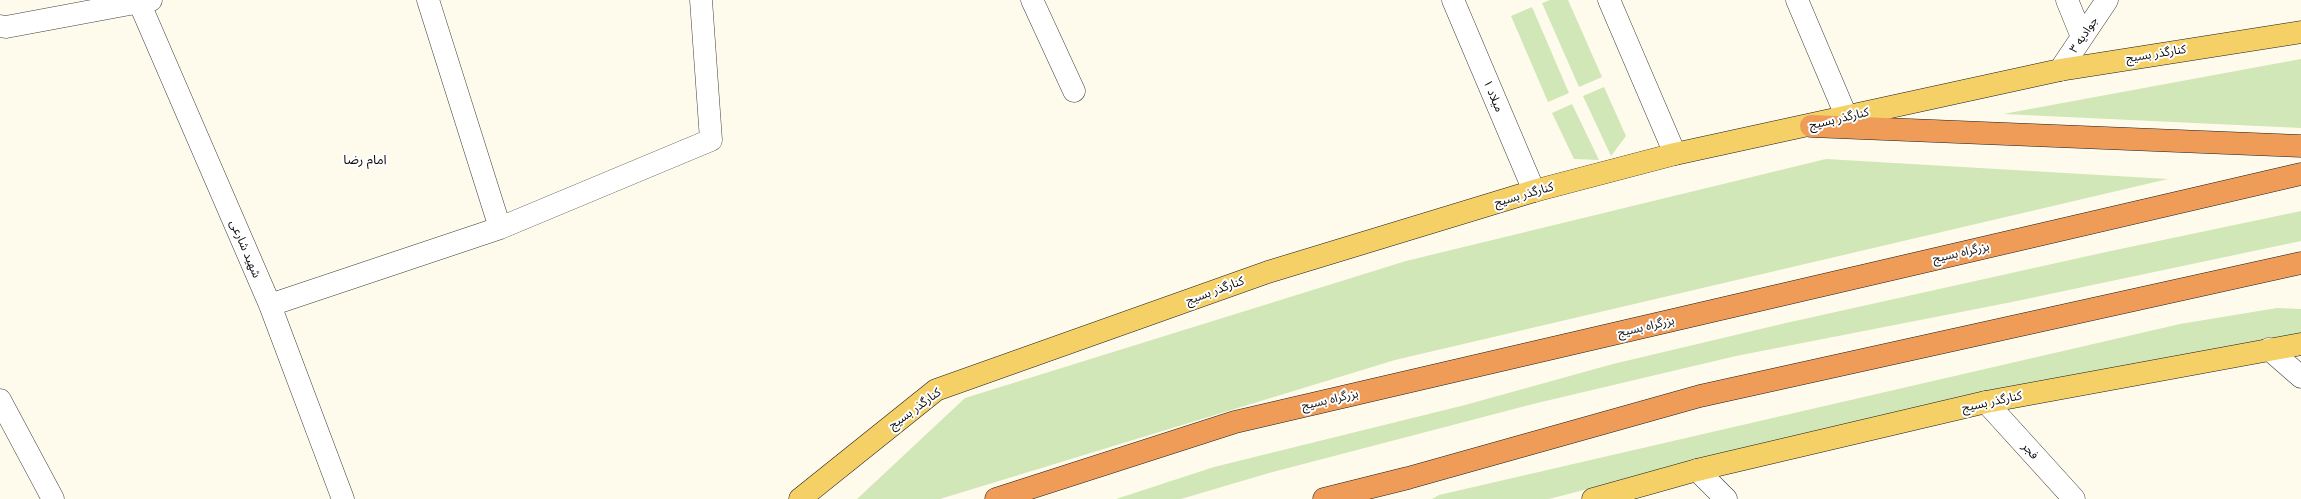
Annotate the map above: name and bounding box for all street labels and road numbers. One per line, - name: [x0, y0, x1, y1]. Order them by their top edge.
- street label: جوادیه ۳: [2067, 14, 2101, 56]
- street label: کنارگذر بسیج: [2125, 42, 2187, 66]
- street label: میلاد ۱: [1480, 78, 1506, 114]
- street label: کنارگذر بسیج: [1808, 105, 1870, 133]
- street label: کنارگذر بسیج: [1493, 180, 1555, 210]
- street label: شهید شارعی: [226, 218, 264, 280]
- street label: بزرگراه بسیج: [1931, 239, 1991, 267]
- street label: کنارگذر بسیج: [1184, 274, 1246, 308]
- street label: بزرگراه بسیج: [1616, 313, 1676, 341]
- street label: کنارگذر بسیج: [886, 385, 944, 433]
- street label: بزرگراه بسیج: [1300, 386, 1360, 414]
- street label: کنارگذر بسیج: [1961, 389, 2023, 415]
- street label: فجر: [2019, 440, 2041, 462]

